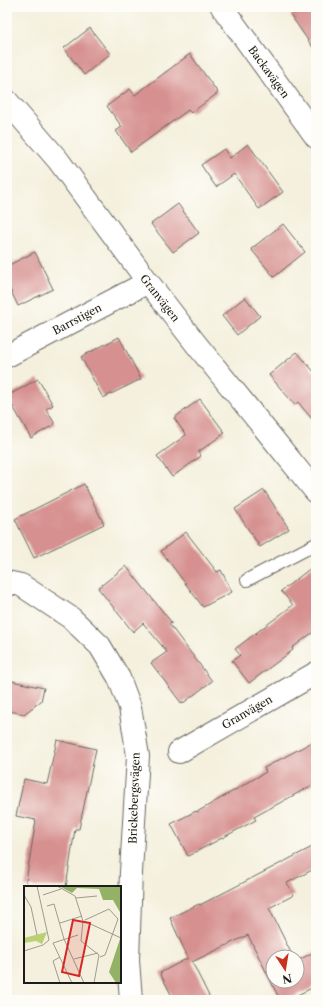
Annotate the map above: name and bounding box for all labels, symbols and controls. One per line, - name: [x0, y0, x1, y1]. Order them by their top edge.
- street label: Backavägen: [245, 43, 293, 101]
- street label: Granvägen: [137, 272, 183, 325]
- street label: Barrstigen: [50, 300, 104, 338]
- street label: Granvägen: [219, 692, 275, 732]
- street label: Brickebergsvägen: [125, 752, 143, 844]
- inset map: [24, 886, 121, 983]
- north arrow: [265, 949, 305, 989]
- text: N: [281, 971, 293, 987]

